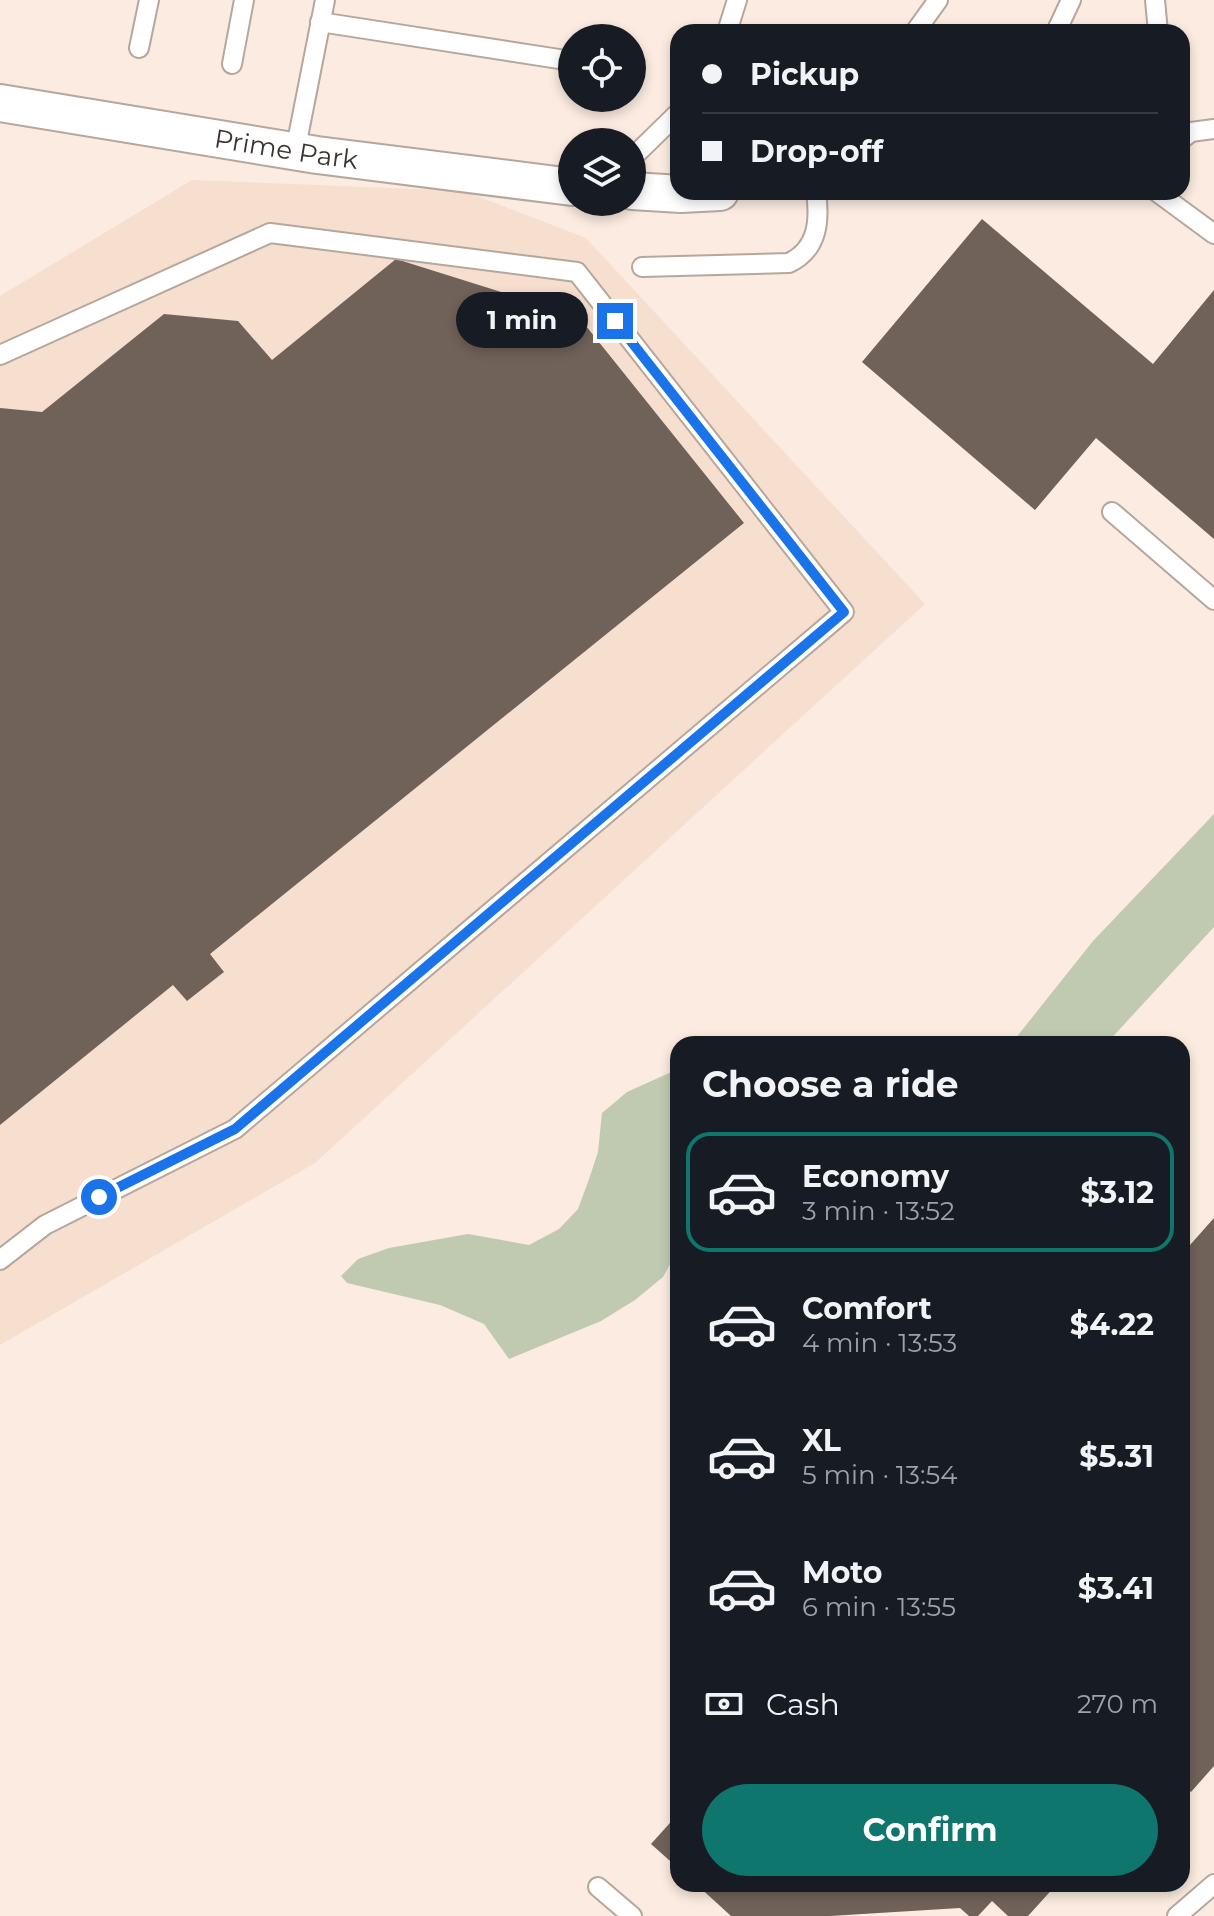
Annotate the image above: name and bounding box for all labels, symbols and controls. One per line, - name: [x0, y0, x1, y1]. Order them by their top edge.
- map controls: [558, 24, 646, 216]
- button: locate: [558, 24, 646, 112]
- text: Pickup: [750, 56, 859, 93]
- street label: Prime Park: [212, 122, 360, 176]
- button: layers: [558, 128, 646, 216]
- text: Drop-off: [750, 133, 883, 170]
- callout: 1 min: [455, 293, 587, 349]
- route end: [597, 303, 633, 339]
- text: 1 min: [487, 304, 557, 336]
- text: Choose a ride: [702, 1062, 959, 1106]
- icon: car: [706, 1156, 778, 1228]
- text: Economy: [802, 1158, 949, 1195]
- text: $3.12: [1080, 1174, 1154, 1211]
- route start: [81, 1179, 117, 1215]
- text: 3 min · 13:52: [802, 1195, 955, 1227]
- icon: car: [706, 1288, 778, 1360]
- text: Comfort: [802, 1290, 932, 1327]
- text: $4.22: [1070, 1306, 1154, 1343]
- text: 4 min · 13:53: [802, 1327, 957, 1359]
- icon: car: [706, 1420, 778, 1492]
- text: XL: [802, 1422, 841, 1459]
- text: $5.31: [1079, 1438, 1154, 1475]
- text: 5 min · 13:54: [802, 1459, 957, 1491]
- icon: car: [706, 1552, 778, 1624]
- text: Moto: [802, 1554, 883, 1591]
- text: $3.41: [1078, 1570, 1154, 1607]
- text: 6 min · 13:55: [802, 1591, 956, 1623]
- icon: cash: [702, 1682, 746, 1726]
- text: Cash: [766, 1686, 840, 1723]
- text: 270 m: [1077, 1688, 1158, 1720]
- button: Confirm: [702, 1784, 1158, 1876]

